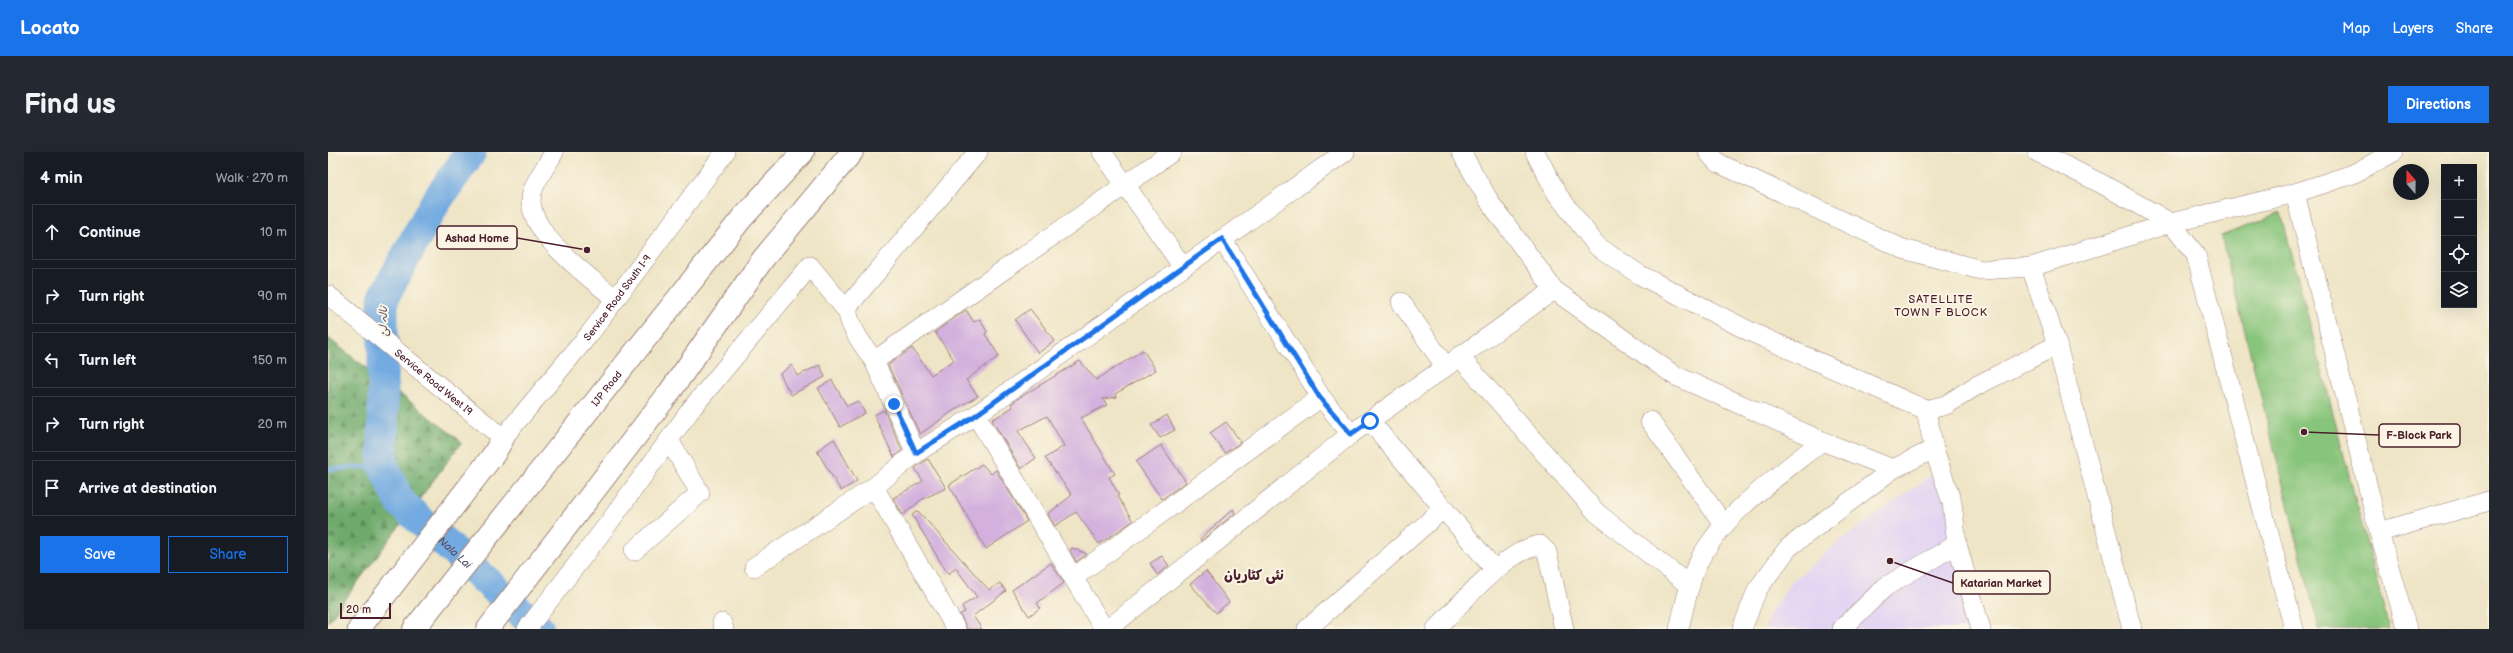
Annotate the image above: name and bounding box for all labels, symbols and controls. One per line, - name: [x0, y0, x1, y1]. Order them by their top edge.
- text: Locato: [20, 17, 80, 40]
- text: Map: [2342, 20, 2370, 37]
- text: Layers: [2392, 20, 2434, 37]
- text: Share: [2456, 20, 2493, 37]
- button: Directions: [2388, 86, 2489, 123]
- text: Find us: [24, 88, 116, 121]
- north arrow: [2393, 164, 2429, 200]
- map controls: [2441, 164, 2477, 308]
- button: +: [2441, 164, 2477, 200]
- text: 4 min: [40, 168, 83, 188]
- text: Walk · 270 m: [216, 170, 288, 186]
- button: −: [2441, 200, 2477, 236]
- icon: ahead: [41, 221, 63, 243]
- text: Continue: [79, 223, 141, 242]
- text: 10 m: [260, 224, 287, 240]
- callout: Ashad Home: [437, 226, 517, 249]
- text: Ashad Home: [444, 232, 509, 245]
- button: locate: [2441, 236, 2477, 272]
- street label: Service Road South I-9: [581, 252, 654, 343]
- button: layers: [2441, 272, 2477, 308]
- icon: right: [41, 285, 63, 307]
- text: Turn right: [79, 287, 144, 306]
- text: 90 m: [258, 288, 287, 304]
- district label: SATELLITE TOWN F BLOCK: [1894, 293, 1988, 319]
- water label: نالہ لئ: [377, 305, 391, 336]
- street label: Service Road West I9: [392, 347, 475, 418]
- icon: left: [41, 349, 63, 371]
- text: Turn left: [79, 351, 136, 370]
- text: 150 m: [253, 352, 287, 368]
- street label: IJP Road: [589, 369, 625, 409]
- route end: [885, 395, 903, 413]
- route start: [1361, 412, 1379, 430]
- icon: right: [41, 413, 63, 435]
- text: Turn right: [79, 415, 144, 434]
- text: 20 m: [257, 416, 287, 432]
- callout: F-Block Park: [2379, 424, 2460, 447]
- text: F-Block Park: [2386, 429, 2452, 442]
- icon: arrive: [41, 477, 63, 499]
- text: Arrive at destination: [79, 479, 217, 498]
- water label: Nala Lai: [435, 534, 475, 572]
- button: Save: [40, 536, 160, 573]
- button: Share: [168, 536, 288, 573]
- district label: نئی کٹاریان: [1224, 567, 1284, 584]
- callout: Katarian Market: [1953, 571, 2050, 594]
- text: Katarian Market: [1960, 577, 2042, 590]
- scale bar: [340, 601, 391, 620]
- text: 20 m: [346, 603, 371, 616]

